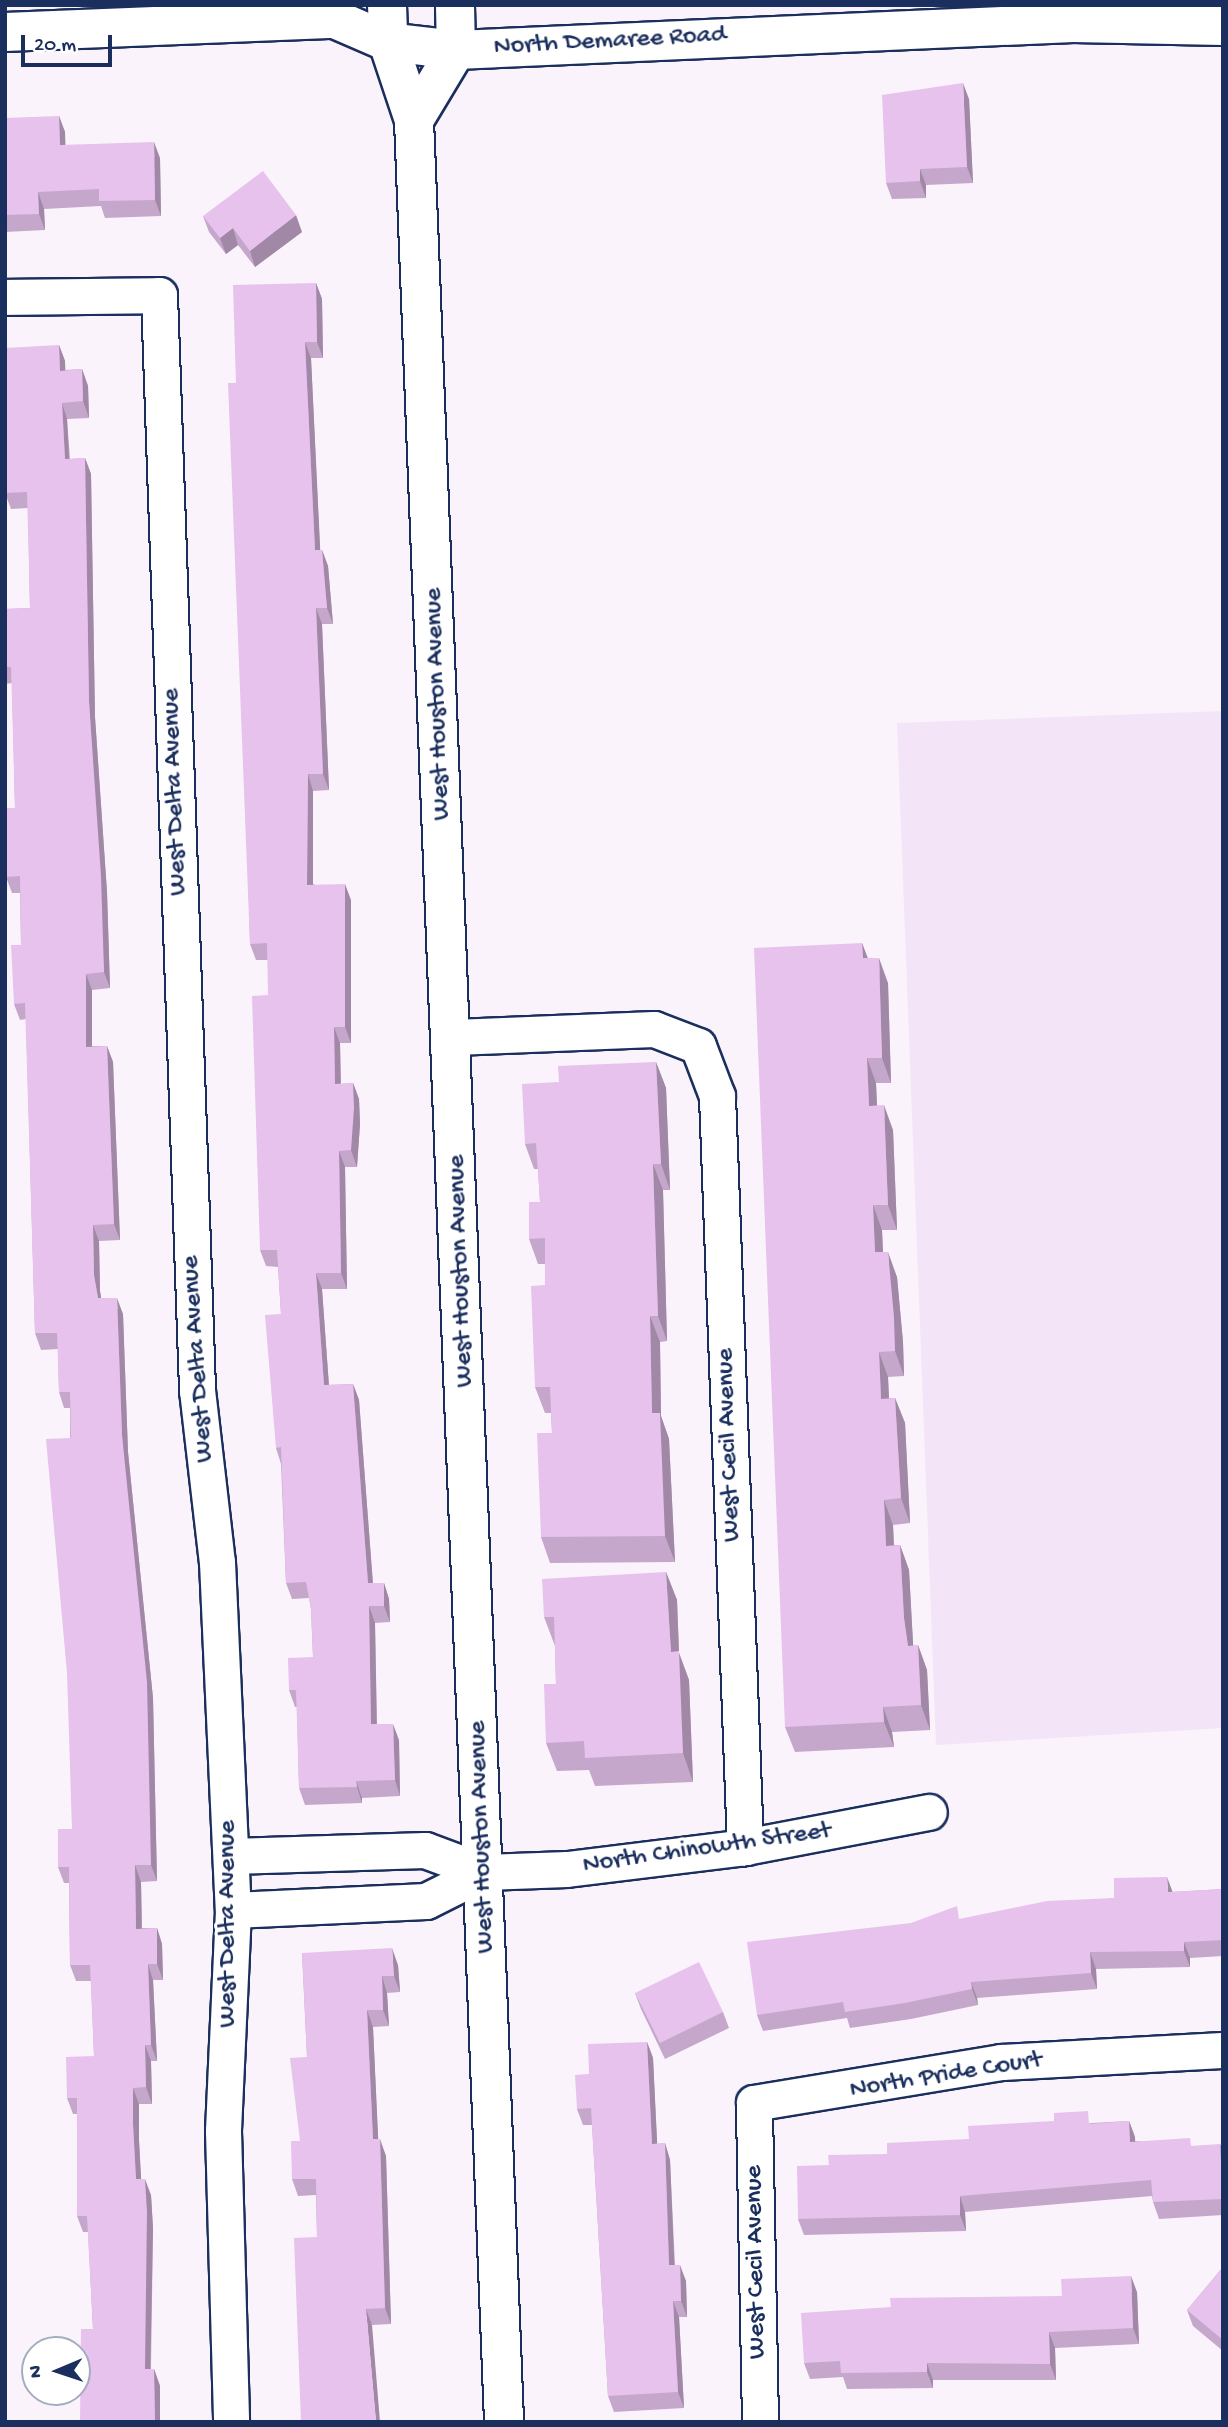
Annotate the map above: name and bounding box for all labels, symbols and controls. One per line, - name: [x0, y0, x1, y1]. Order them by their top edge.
- street label: North Demaree Road: [493, 20, 727, 64]
- scale bar: [24, 21, 116, 65]
- text: 20 m: [34, 34, 76, 59]
- street label: West Houston Avenue: [419, 587, 459, 821]
- street label: West Delta Avenue: [157, 688, 195, 896]
- street label: West Houston Avenue: [442, 1154, 482, 1388]
- street label: West Delta Avenue: [176, 1254, 222, 1464]
- street label: West Cecil Avenue: [711, 1348, 749, 1542]
- street label: West Houston Avenue: [463, 1720, 503, 1954]
- street label: North Chinowth Street: [581, 1816, 833, 1882]
- street label: West Delta Avenue: [213, 1820, 245, 2028]
- street label: North Pride Court: [848, 2045, 1044, 2107]
- street label: West Cecil Avenue: [740, 2165, 774, 2359]
- north arrow: [21, 2336, 91, 2406]
- text: N: [25, 2365, 48, 2378]

